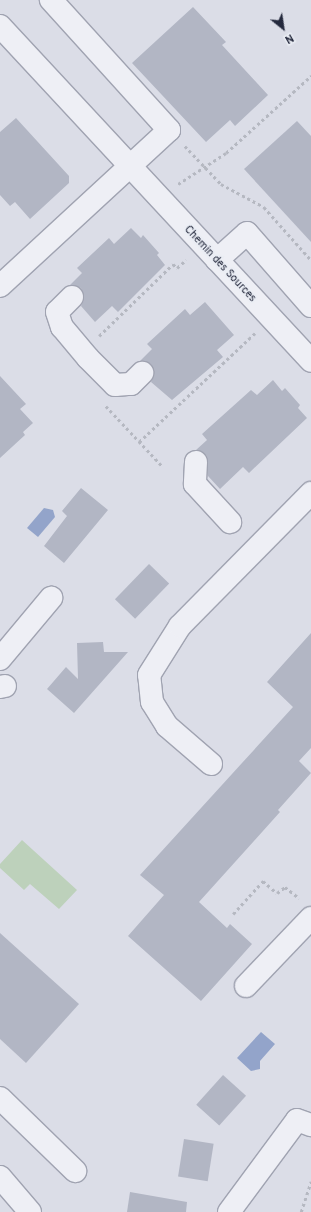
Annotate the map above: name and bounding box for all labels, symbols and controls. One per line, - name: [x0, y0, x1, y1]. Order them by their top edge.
- north arrow: [263, 8, 303, 48]
- text: N: [282, 30, 296, 46]
- street label: Chemin des Sources: [181, 223, 259, 305]

